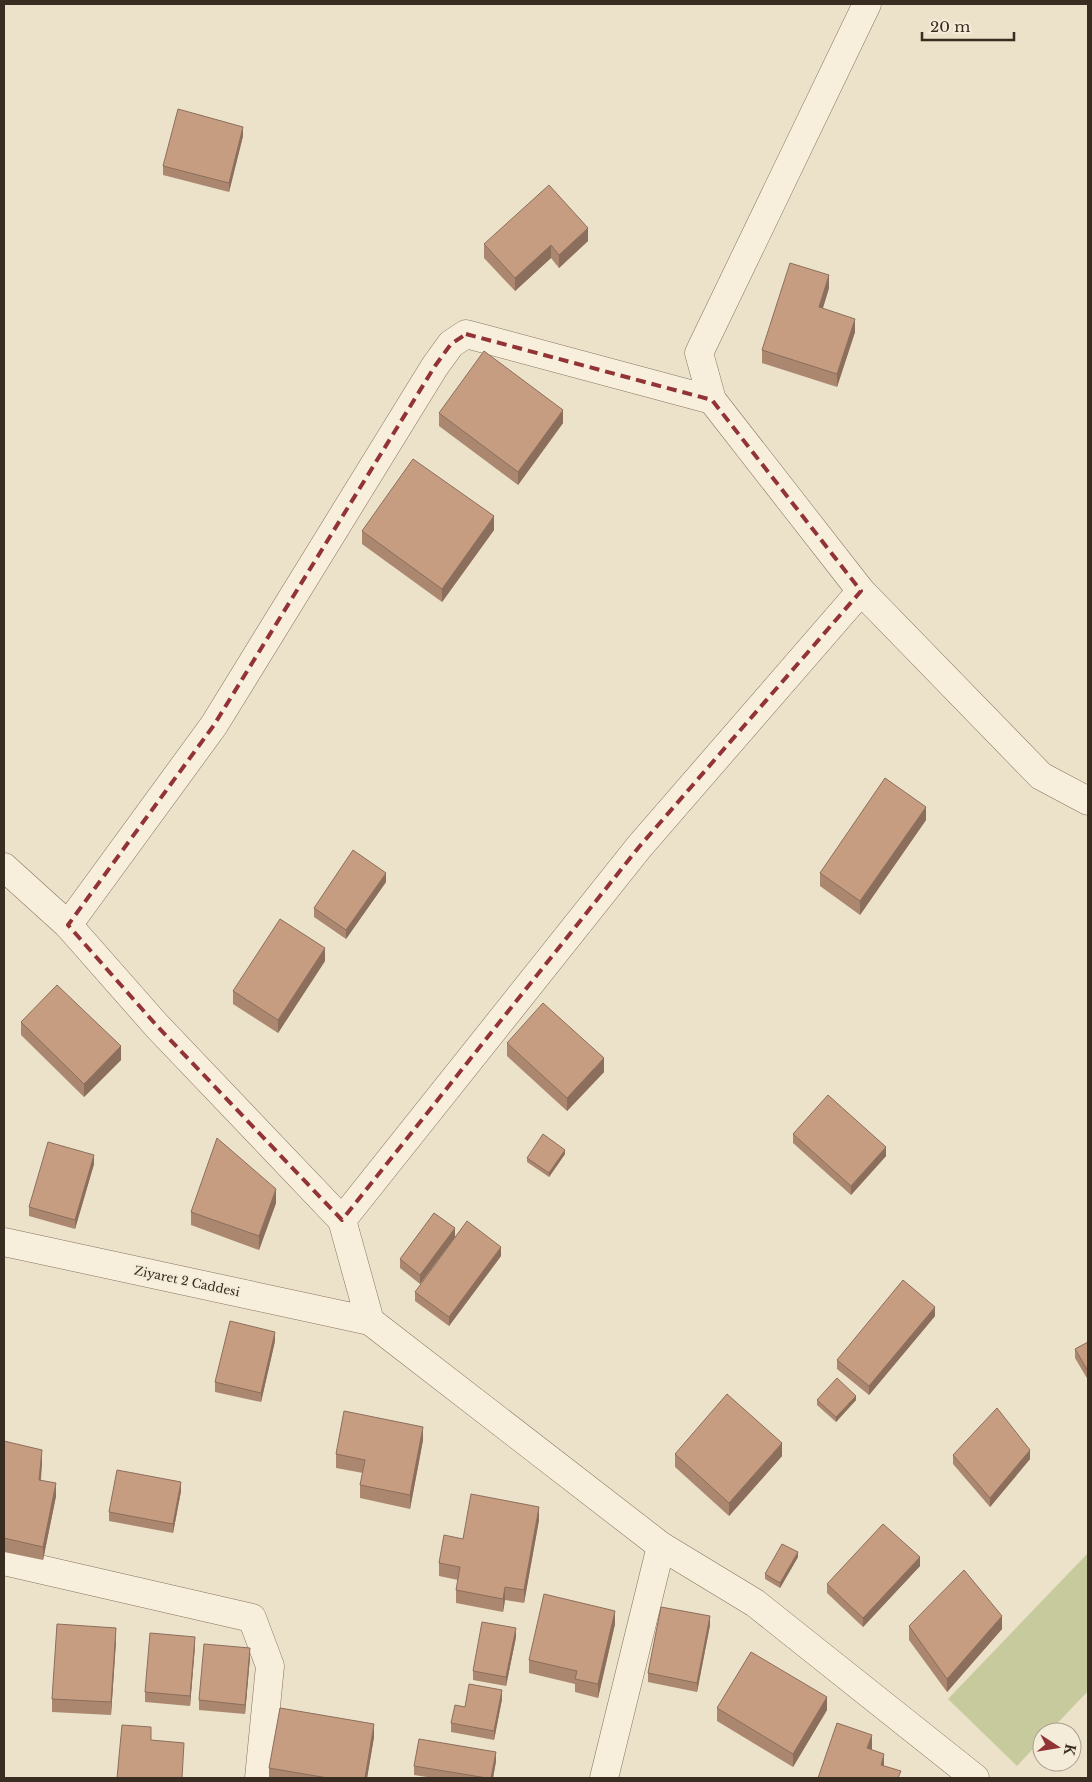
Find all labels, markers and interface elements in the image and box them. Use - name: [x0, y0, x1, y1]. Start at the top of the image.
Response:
- scale bar: [922, 10, 1014, 42]
- text: 20 m: [930, 17, 970, 36]
- street label: Ziyaret 2 Caddesi: [133, 1262, 241, 1300]
- north arrow: [1032, 1722, 1082, 1772]
- text: K: [1060, 1742, 1080, 1758]

